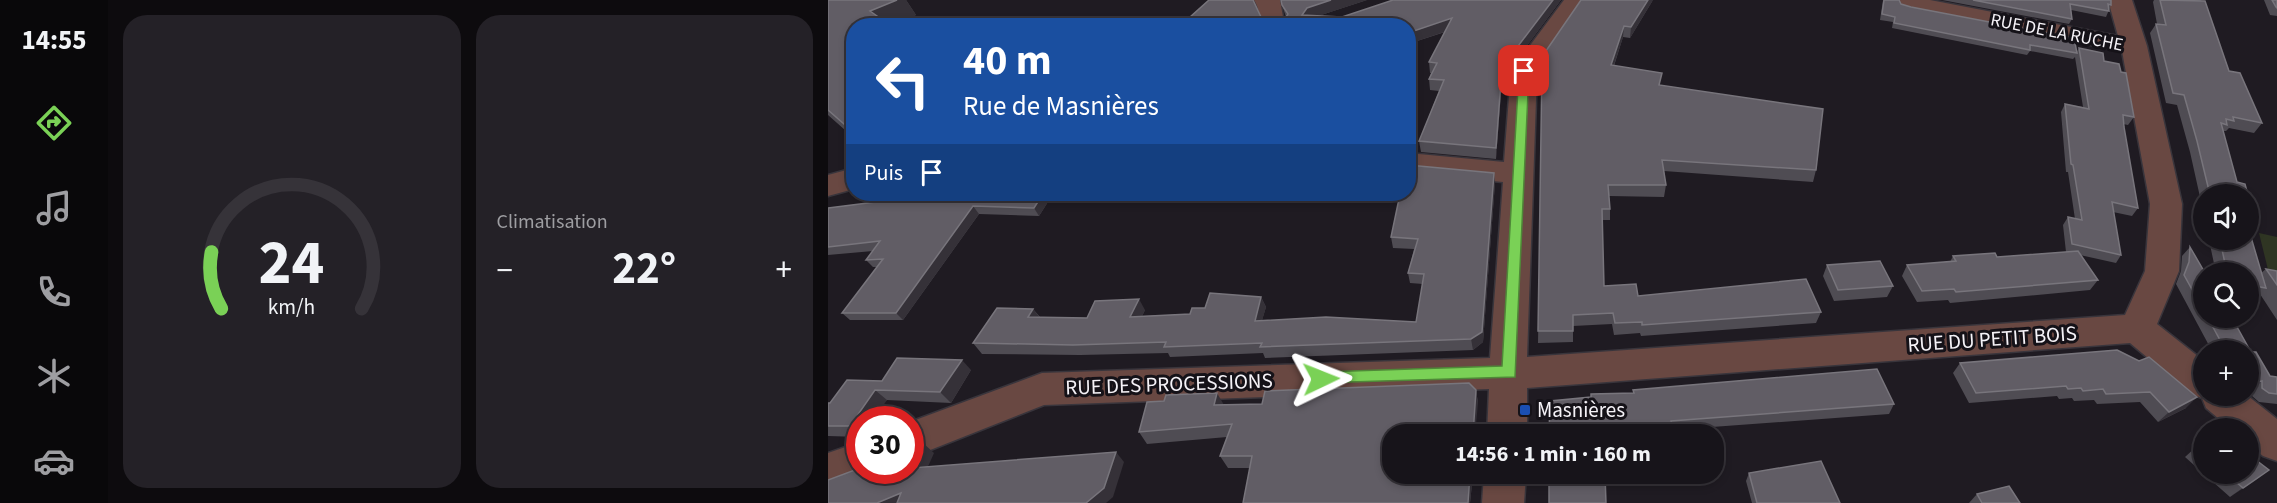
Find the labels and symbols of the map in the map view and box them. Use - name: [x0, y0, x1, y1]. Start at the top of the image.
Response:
- street label: RUE DE LA RUCHE: [1988, 7, 2125, 58]
- pin: [1498, 45, 1549, 96]
- street label: RUE DU PETIT BOIS: [1906, 318, 2078, 360]
- position arrow: [1289, 347, 1353, 411]
- street label: RUE DES PROCESSIONS: [1065, 365, 1273, 403]
- place label: Masnières: [1537, 395, 1625, 425]
- marker: Masnières: [1518, 403, 1532, 417]
- speed limit sign: 30: [846, 406, 924, 484]

